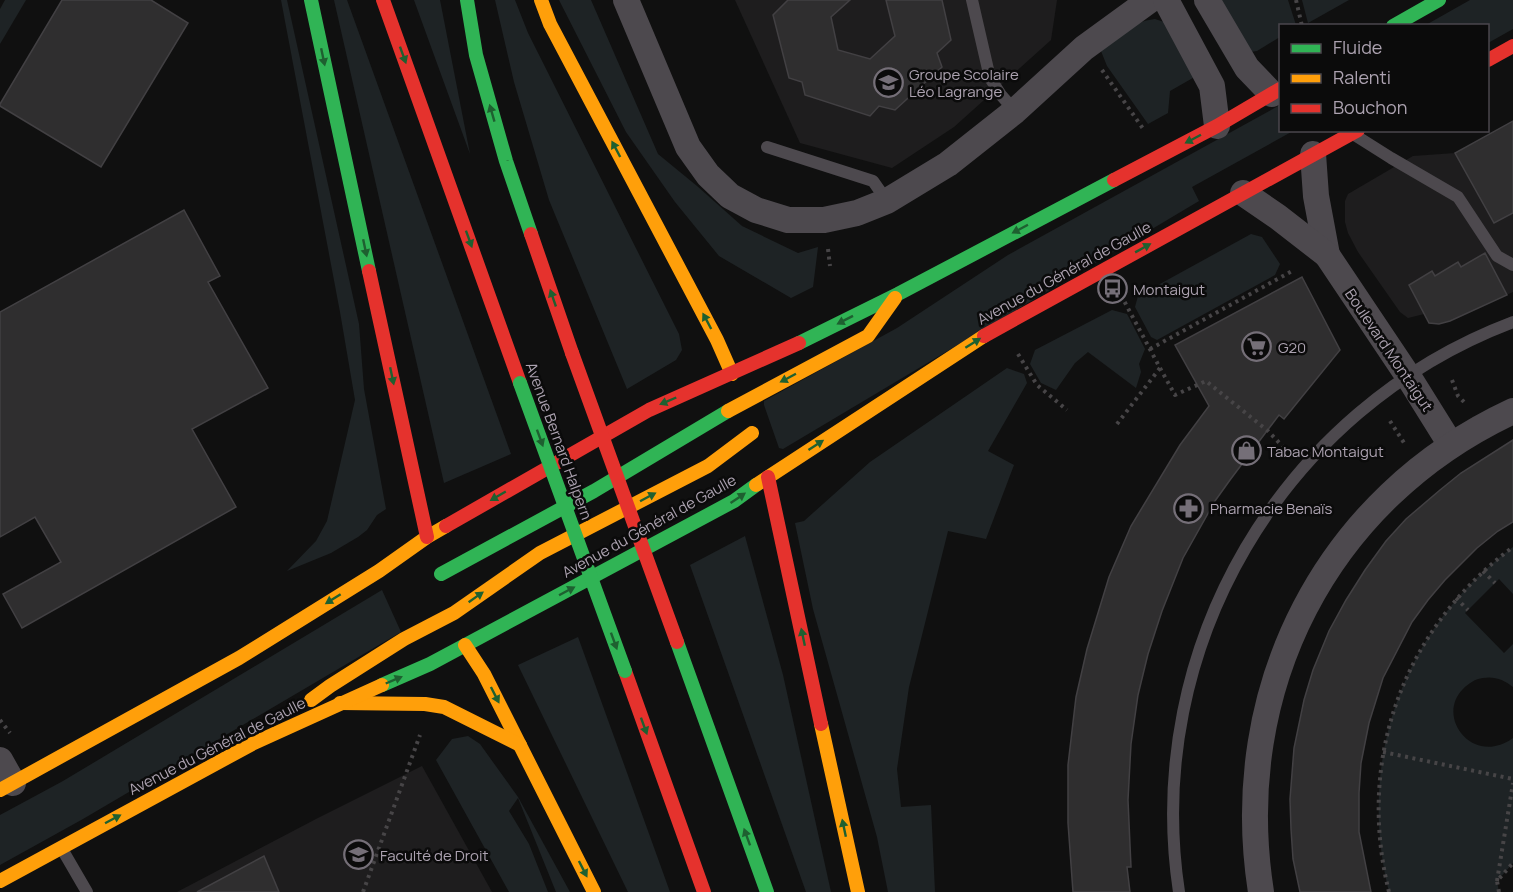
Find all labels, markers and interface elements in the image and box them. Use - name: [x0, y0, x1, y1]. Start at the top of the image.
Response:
- legend: [1279, 24, 1489, 132]
- text: Fluide: [1333, 35, 1382, 59]
- one-way arrow: [399, 46, 409, 64]
- one-way arrow: [319, 48, 329, 66]
- place label: Groupe Scolaire Léo Lagrange: [909, 64, 1019, 102]
- text: Ralenti: [1333, 65, 1391, 89]
- school or university icon: Groupe Scolaire Léo Lagrange: [872, 67, 904, 99]
- text: Bouchon: [1333, 95, 1407, 119]
- one-way arrow: [487, 103, 497, 122]
- one-way arrow: [1184, 133, 1202, 143]
- one-way arrow: [611, 140, 621, 157]
- street label: Avenue du Général de Gaulle: [973, 216, 1155, 330]
- one-way arrow: [1012, 224, 1029, 234]
- one-way arrow: [464, 230, 474, 248]
- one-way arrow: [360, 239, 370, 257]
- one-way arrow: [1135, 243, 1152, 253]
- bus stop icon: Montaigut: [1096, 273, 1128, 305]
- place label: Montaigut: [1133, 279, 1205, 300]
- street label: Boulevard Montaigut: [1340, 285, 1438, 415]
- one-way arrow: [547, 289, 557, 307]
- one-way arrow: [702, 313, 712, 330]
- one-way arrow: [837, 315, 854, 325]
- supermarket icon: G20: [1241, 331, 1273, 363]
- place label: G20: [1278, 337, 1306, 358]
- one-way arrow: [965, 338, 981, 349]
- street label: Avenue Bernard Halpern: [521, 359, 597, 523]
- one-way arrow: [388, 367, 397, 386]
- one-way arrow: [779, 373, 797, 383]
- one-way arrow: [660, 397, 677, 406]
- one-way arrow: [536, 429, 546, 447]
- shop icon: Tabac Montaigut: [1230, 435, 1262, 467]
- one-way arrow: [808, 439, 824, 451]
- place label: Tabac Montaigut: [1267, 441, 1384, 462]
- street label: Avenue du Général de Gaulle: [558, 469, 740, 583]
- one-way arrow: [489, 491, 506, 501]
- one-way arrow: [640, 492, 657, 502]
- one-way arrow: [730, 492, 746, 504]
- pharmacy icon: Pharmacie Benaïs: [1173, 492, 1205, 524]
- place label: Pharmacie Benaïs: [1210, 498, 1333, 519]
- one-way arrow: [559, 586, 576, 596]
- one-way arrow: [468, 591, 484, 603]
- one-way arrow: [325, 594, 341, 605]
- one-way arrow: [797, 628, 807, 647]
- one-way arrow: [609, 632, 619, 650]
- one-way arrow: [385, 675, 403, 685]
- one-way arrow: [490, 687, 500, 704]
- street label: Avenue du Général de Gaulle: [125, 692, 309, 800]
- one-way arrow: [640, 718, 650, 736]
- one-way arrow: [105, 814, 122, 824]
- one-way arrow: [838, 819, 848, 837]
- one-way arrow: [742, 828, 751, 846]
- school or university icon: Faculté de Droit: [343, 839, 375, 871]
- place label: Faculté de Droit: [380, 845, 488, 866]
- one-way arrow: [578, 861, 587, 878]

